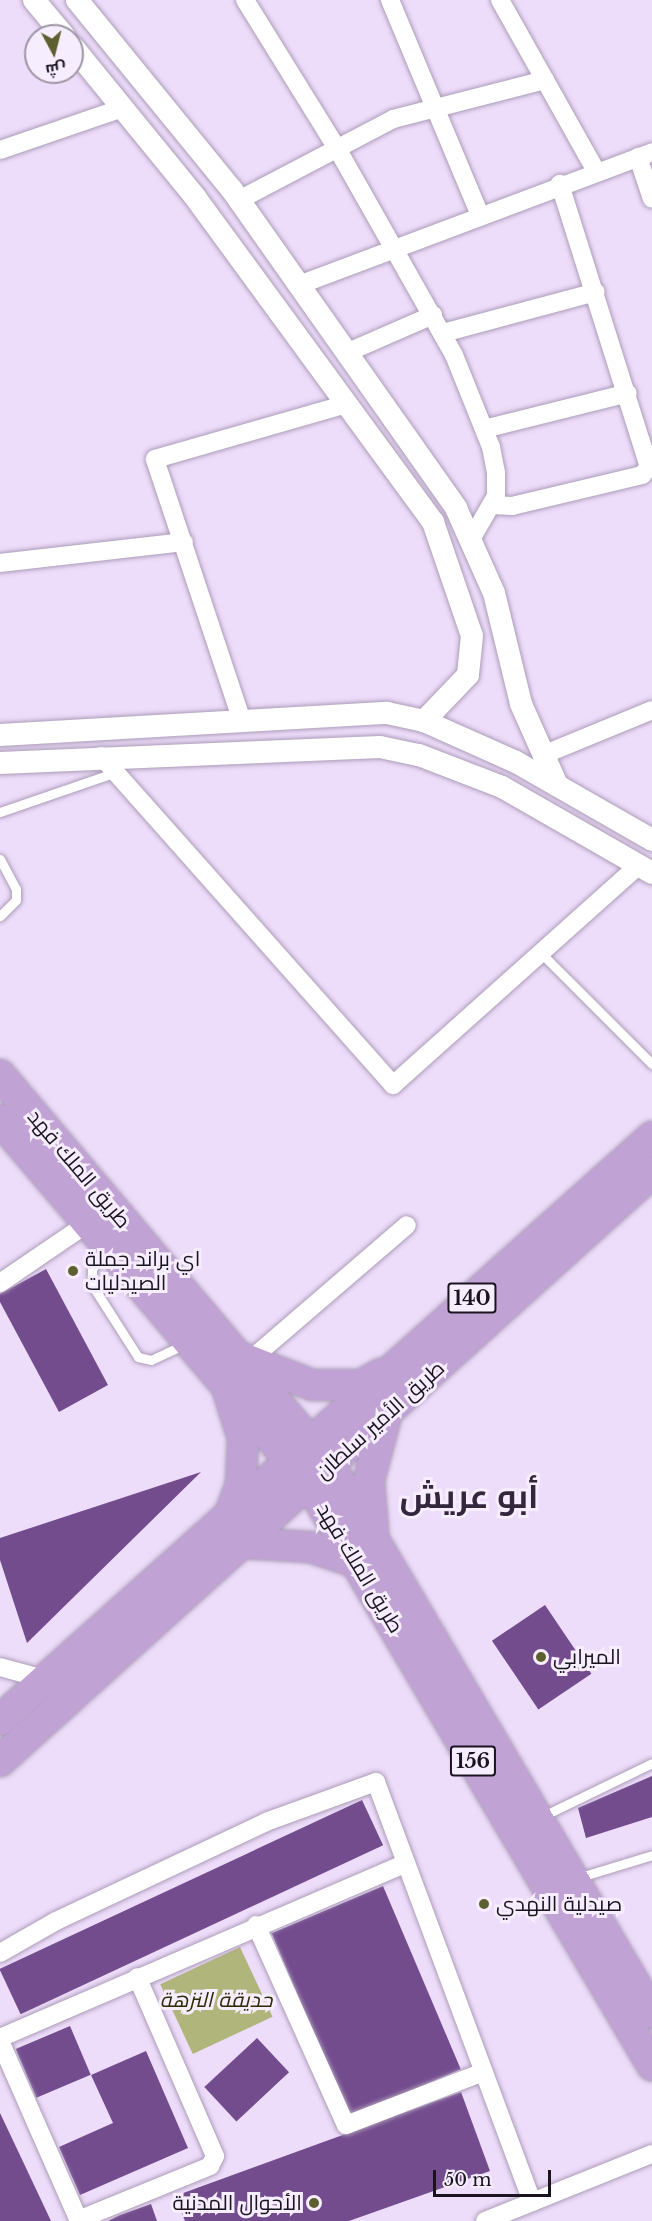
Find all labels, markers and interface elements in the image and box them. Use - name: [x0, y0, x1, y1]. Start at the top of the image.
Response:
- north arrow: [24, 24, 84, 84]
- text: ش: [45, 59, 67, 81]
- street label: طريق الملك فهد: [22, 1105, 136, 1233]
- place label: اي براند جملة الصيدليات: [85, 1246, 200, 1296]
- marker: اي براند جملة الصيدليات: [66, 1264, 80, 1278]
- road number: 140: [446, 1281, 498, 1315]
- street label: طريق الأمير سلطان: [310, 1355, 450, 1485]
- district label: أبو عريش: [400, 1477, 538, 1517]
- street label: طريق الملك فهد: [311, 1498, 409, 1638]
- place label: الميرابي: [553, 1644, 621, 1670]
- marker: الميرابي: [534, 1650, 548, 1664]
- road number: 156: [449, 1744, 497, 1778]
- place label: صيدلية النهدي: [496, 1891, 622, 1917]
- marker: صيدلية النهدي: [477, 1897, 491, 1911]
- park label: حديقة النزهة: [160, 1987, 272, 2013]
- scale bar: [436, 2158, 554, 2196]
- text: 50 m: [444, 2169, 492, 2191]
- place label: الأحوال المدنية: [173, 2190, 302, 2216]
- marker: الأحوال المدنية: [307, 2196, 321, 2210]

